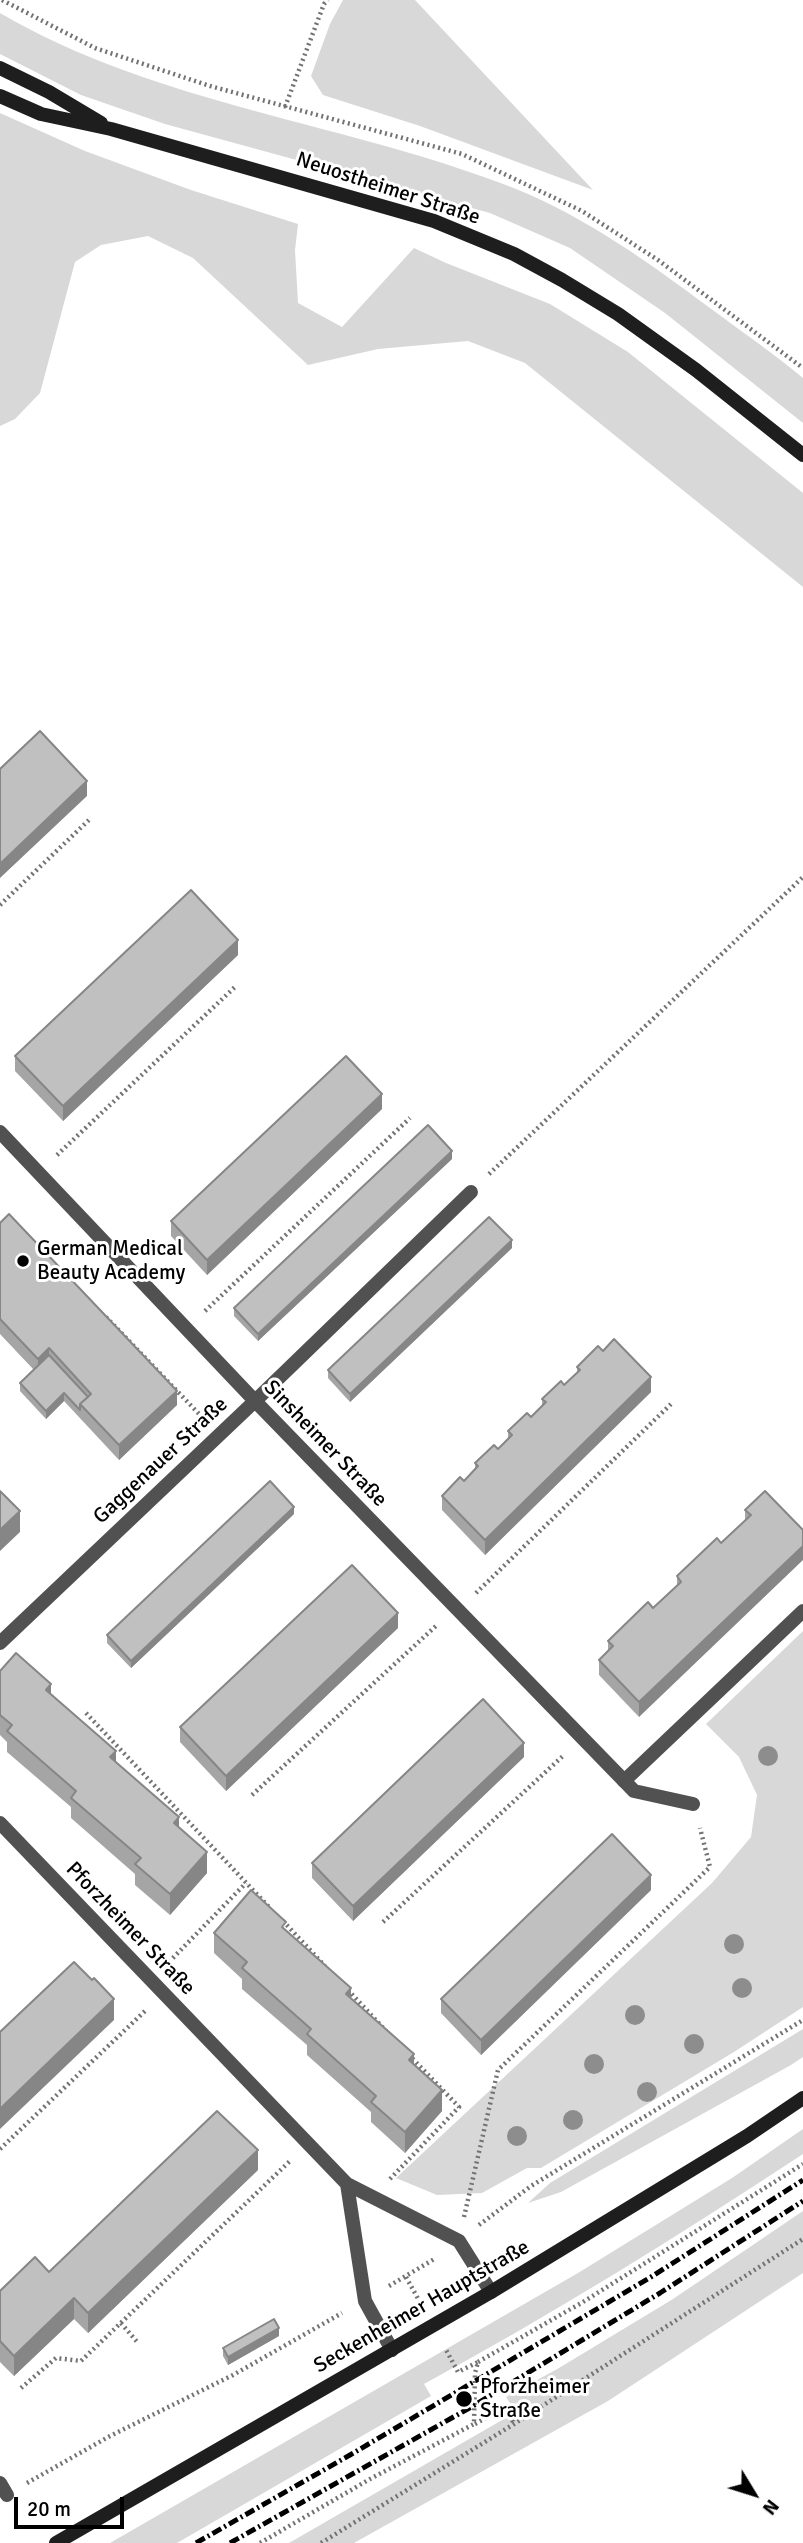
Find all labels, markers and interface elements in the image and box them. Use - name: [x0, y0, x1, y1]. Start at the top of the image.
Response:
- street label: Neuostheimer Straße: [293, 147, 483, 231]
- place label: German Medical Beauty Academy: [37, 1236, 185, 1286]
- marker: German Medical Beauty Academy: [15, 1253, 31, 1269]
- street label: Sinsheimer Straße: [258, 1375, 392, 1513]
- street label: Gaggenauer Straße: [89, 1392, 233, 1530]
- street label: Pforzheimer Straße: [60, 1857, 200, 2001]
- street label: Seckenheimer Hauptstraße: [310, 2235, 534, 2379]
- place label: Pforzheimer Straße: [480, 2374, 590, 2424]
- marker: Pforzheimer Straße: [454, 2389, 474, 2409]
- north arrow: [719, 2459, 789, 2529]
- scale bar: [18, 2484, 128, 2528]
- text: N: [757, 2494, 784, 2520]
- text: 20 m: [27, 2496, 71, 2522]

